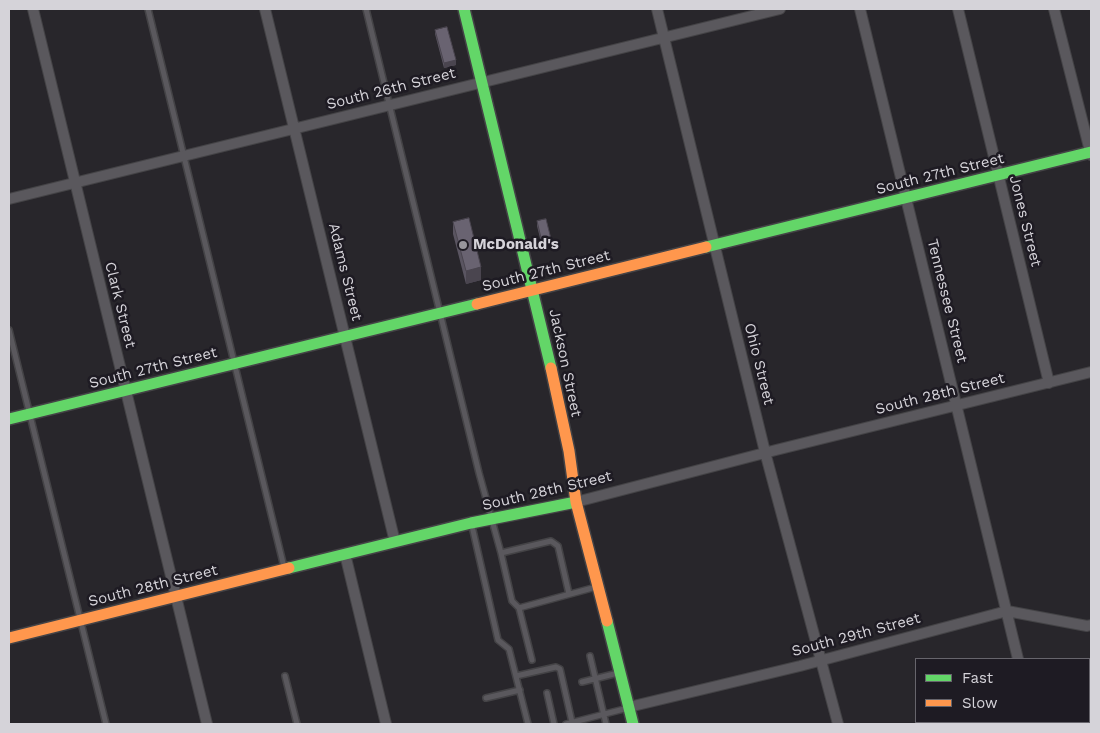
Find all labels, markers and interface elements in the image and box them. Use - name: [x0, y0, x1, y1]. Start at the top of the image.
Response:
- street label: South 26th Street: [325, 64, 457, 114]
- street label: South 27th Street: [874, 149, 1006, 199]
- street label: Jones Street: [1005, 173, 1045, 269]
- street label: Adams Street: [324, 221, 366, 323]
- place label: McDonald's: [473, 236, 559, 254]
- street label: Tennessee Street: [923, 237, 971, 365]
- marker: McDonald's: [457, 239, 469, 251]
- street label: South 27th Street: [480, 246, 612, 296]
- street label: Clark Street: [101, 260, 139, 350]
- street label: Jackson Street: [545, 307, 585, 419]
- street label: Ohio Street: [740, 321, 778, 407]
- street label: South 27th Street: [87, 343, 219, 393]
- street label: South 28th Street: [874, 369, 1006, 419]
- street label: South 28th Street: [480, 467, 614, 515]
- street label: South 28th Street: [87, 561, 219, 611]
- street label: South 29th Street: [790, 609, 922, 661]
- legend: [915, 658, 1090, 723]
- text: Fast: [962, 669, 993, 687]
- text: Slow: [962, 694, 998, 712]

